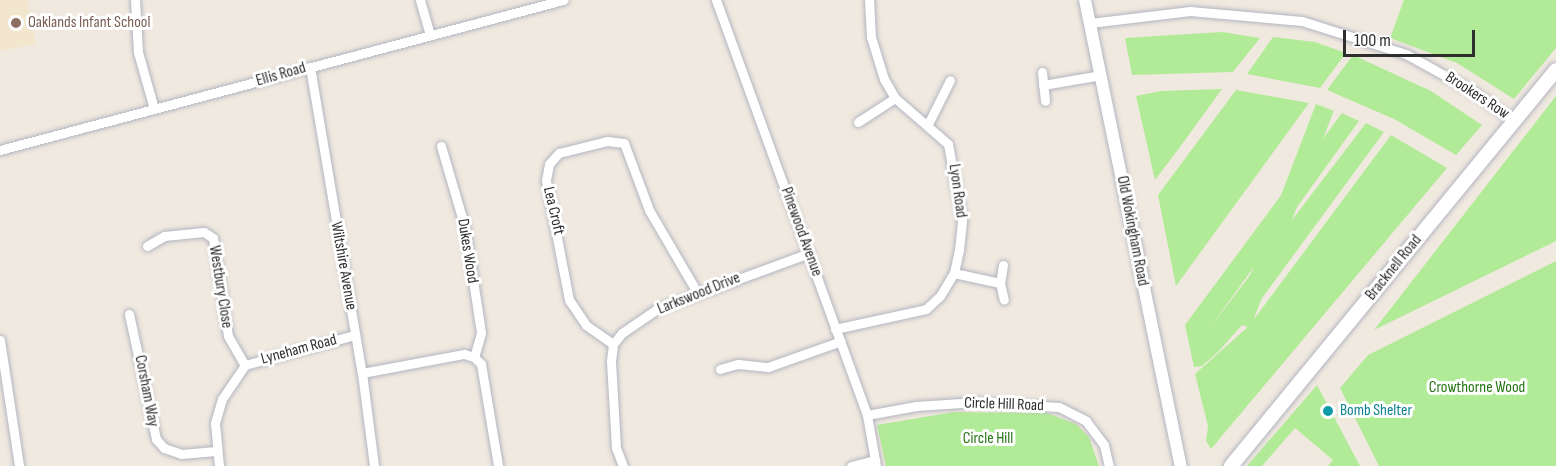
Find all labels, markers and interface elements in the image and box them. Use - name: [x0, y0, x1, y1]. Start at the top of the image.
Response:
- place label: Oaklands Infant School: [28, 13, 150, 33]
- marker: Oaklands Infant School: [9, 16, 23, 30]
- scale bar: [1346, 18, 1478, 56]
- text: 100 m: [1354, 30, 1391, 51]
- street label: Ellis Road: [254, 59, 308, 91]
- street label: Brookers Row: [1441, 68, 1513, 124]
- street label: Lyon Road: [944, 163, 970, 219]
- street label: Old Wokingham Road: [1112, 174, 1152, 288]
- street label: Lea Croft: [538, 185, 568, 237]
- street label: Pinewood Avenue: [776, 185, 826, 279]
- street label: Dukes Wood: [452, 217, 482, 285]
- street label: Wiltshire Avenue: [326, 220, 360, 312]
- street label: Bracknell Road: [1362, 231, 1426, 305]
- street label: Westbury Close: [204, 244, 236, 330]
- street label: Larkswood Drive: [655, 269, 743, 319]
- street label: Lyneham Road: [259, 331, 339, 369]
- street label: Corsham Way: [130, 354, 162, 428]
- park label: Crowthorne Wood: [1429, 378, 1525, 398]
- street label: Circle Hill Road: [964, 394, 1044, 416]
- place label: Bomb Shelter: [1340, 401, 1412, 421]
- marker: Bomb Shelter: [1321, 404, 1335, 418]
- park label: Circle Hill: [963, 429, 1013, 449]

